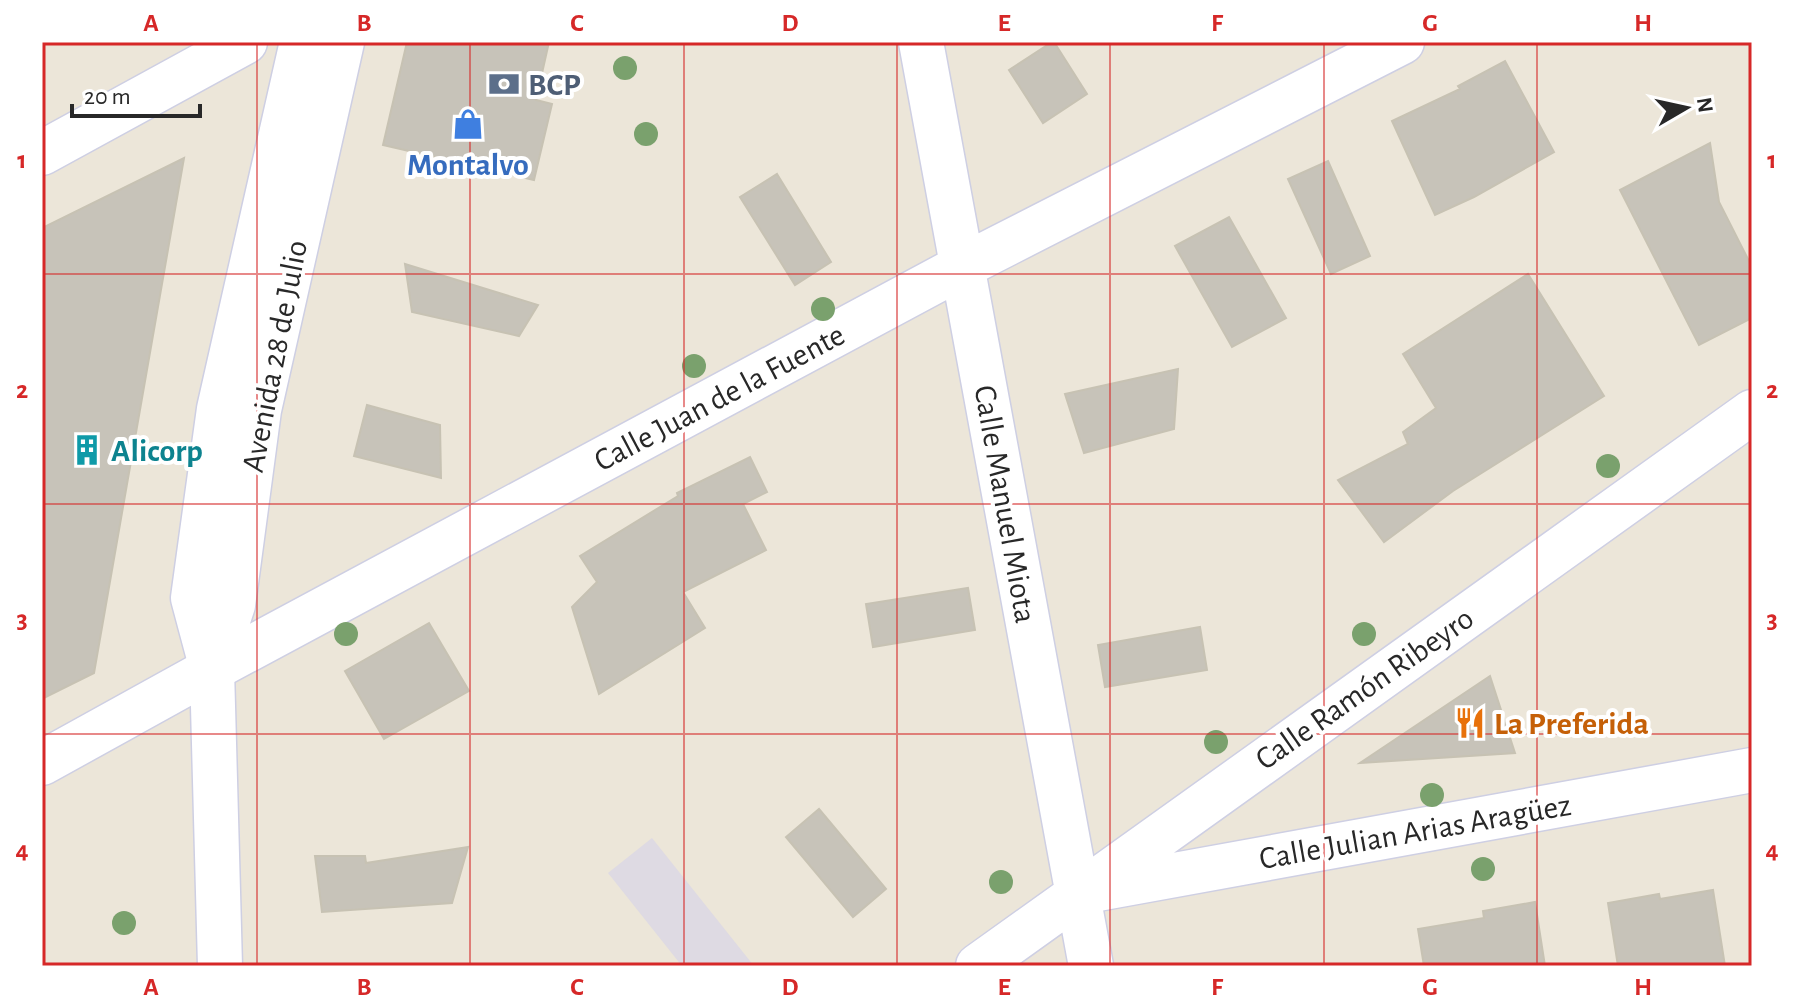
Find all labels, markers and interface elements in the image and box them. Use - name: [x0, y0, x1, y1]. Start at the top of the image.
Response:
- text: A: [143, 10, 159, 36]
- text: B: [356, 10, 372, 36]
- text: C: [570, 10, 584, 36]
- text: D: [781, 10, 799, 36]
- text: E: [997, 10, 1011, 36]
- text: F: [1211, 10, 1224, 36]
- text: G: [1422, 10, 1438, 36]
- text: H: [1634, 10, 1652, 36]
- bank icon: BCP: [487, 67, 521, 101]
- scale bar: [72, 68, 200, 118]
- north arrow: [1646, 68, 1726, 148]
- place label: BCP: [528, 69, 581, 101]
- text: 20 m: [84, 85, 131, 109]
- text: N: [1693, 96, 1717, 114]
- shop icon: Montalvo: [451, 107, 485, 141]
- text: 1: [17, 147, 27, 173]
- text: 1: [1767, 147, 1777, 173]
- place label: Montalvo: [407, 149, 529, 181]
- street label: Avenida 28 de Julio: [237, 238, 313, 475]
- street label: Calle Juan de la Fuente: [589, 318, 850, 477]
- text: 2: [16, 377, 28, 403]
- text: 2: [1766, 377, 1778, 403]
- street label: Calle Manuel Miota: [968, 383, 1042, 626]
- building icon: Alicorp: [70, 433, 104, 467]
- place label: Alicorp: [111, 435, 203, 467]
- street label: Calle Ramón Ribeyro: [1250, 602, 1479, 776]
- text: 3: [16, 607, 28, 633]
- text: 3: [1766, 607, 1778, 633]
- restaurant icon: La Preferida: [1453, 706, 1487, 740]
- place label: La Preferida: [1494, 708, 1649, 740]
- street label: Calle Julian Arias Aragüez: [1257, 789, 1574, 875]
- text: 4: [15, 837, 29, 863]
- text: 4: [1765, 837, 1779, 863]
- text: A: [143, 974, 159, 1000]
- text: B: [356, 974, 372, 1000]
- text: C: [570, 974, 584, 1000]
- text: D: [781, 974, 799, 1000]
- text: E: [997, 974, 1011, 1000]
- text: F: [1211, 974, 1224, 1000]
- text: G: [1422, 974, 1438, 1000]
- text: H: [1634, 974, 1652, 1000]

